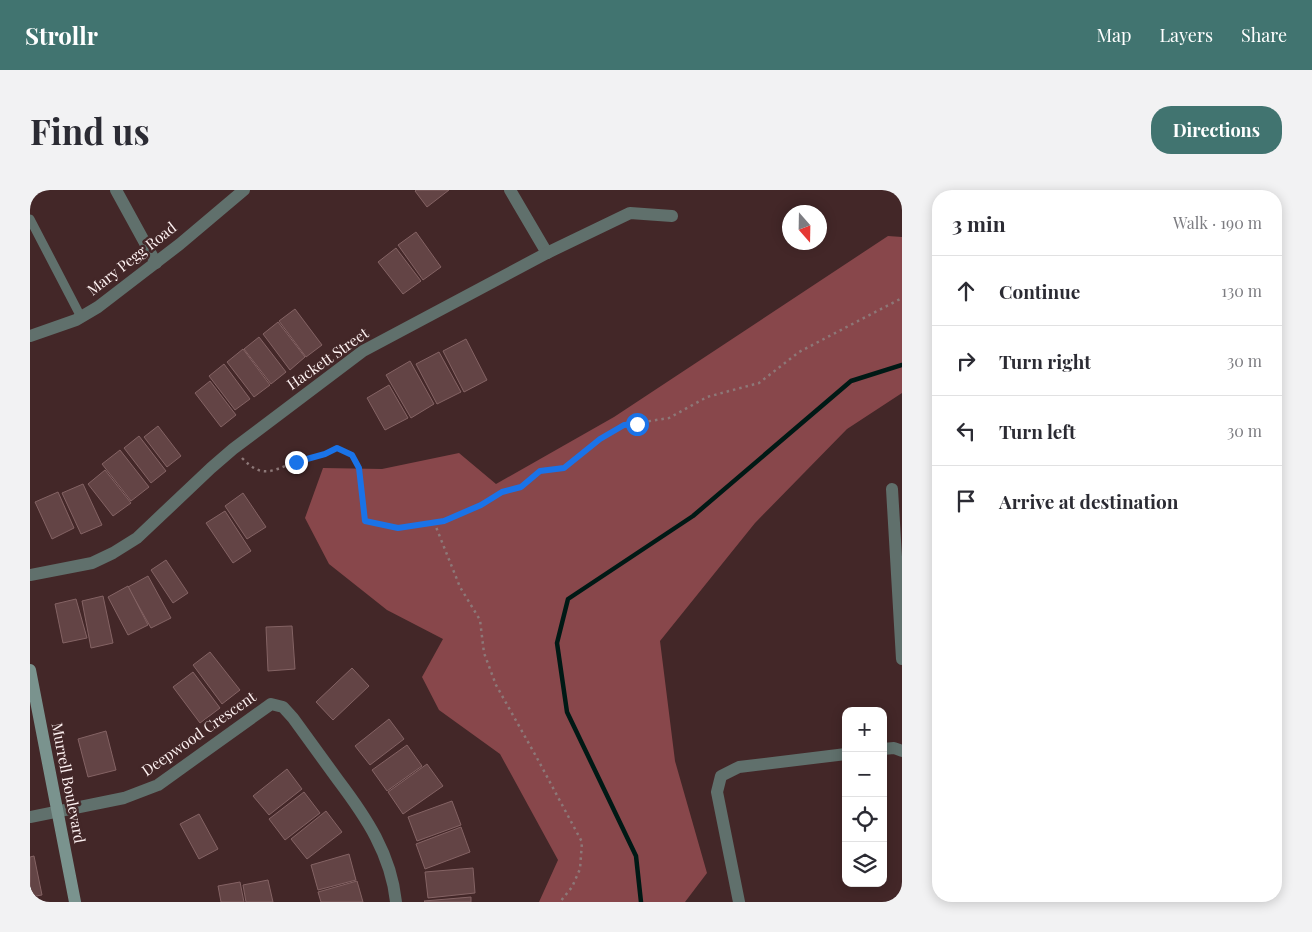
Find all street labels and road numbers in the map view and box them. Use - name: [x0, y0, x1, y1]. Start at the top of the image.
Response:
- street label: Mary Pegg Road: [83, 217, 180, 299]
- street label: Hackett Street: [283, 322, 373, 394]
- street label: Deepwood Crescent: [137, 686, 260, 780]
- street label: Murrell Boulevard: [47, 721, 91, 845]

